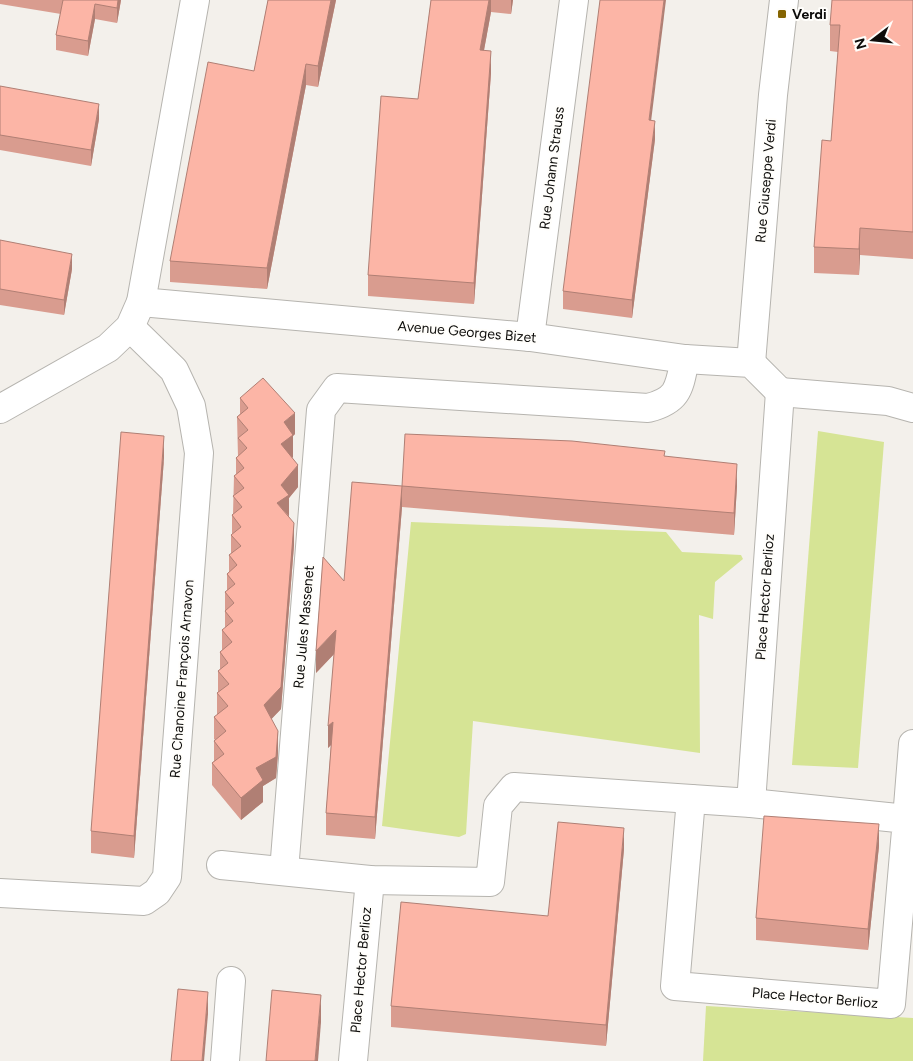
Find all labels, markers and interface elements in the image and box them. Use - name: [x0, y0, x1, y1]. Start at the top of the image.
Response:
- place label: Verdi: [792, 6, 827, 23]
- marker: Verdi: [776, 8, 788, 20]
- north arrow: [848, 15, 898, 65]
- text: N: [851, 36, 871, 51]
- street label: Rue Johann Strauss: [536, 106, 568, 230]
- street label: Rue Giuseppe Verdi: [752, 118, 780, 244]
- street label: Avenue Georges Bizet: [397, 317, 537, 347]
- street label: Place Hector Berlioz: [752, 533, 778, 661]
- street label: Rue Jules Massenet: [290, 565, 318, 689]
- street label: Rue Chanoine François Arnavon: [167, 579, 197, 779]
- street label: Place Hector Berlioz: [347, 906, 375, 1034]
- street label: Place Hector Berlioz: [751, 984, 879, 1012]

